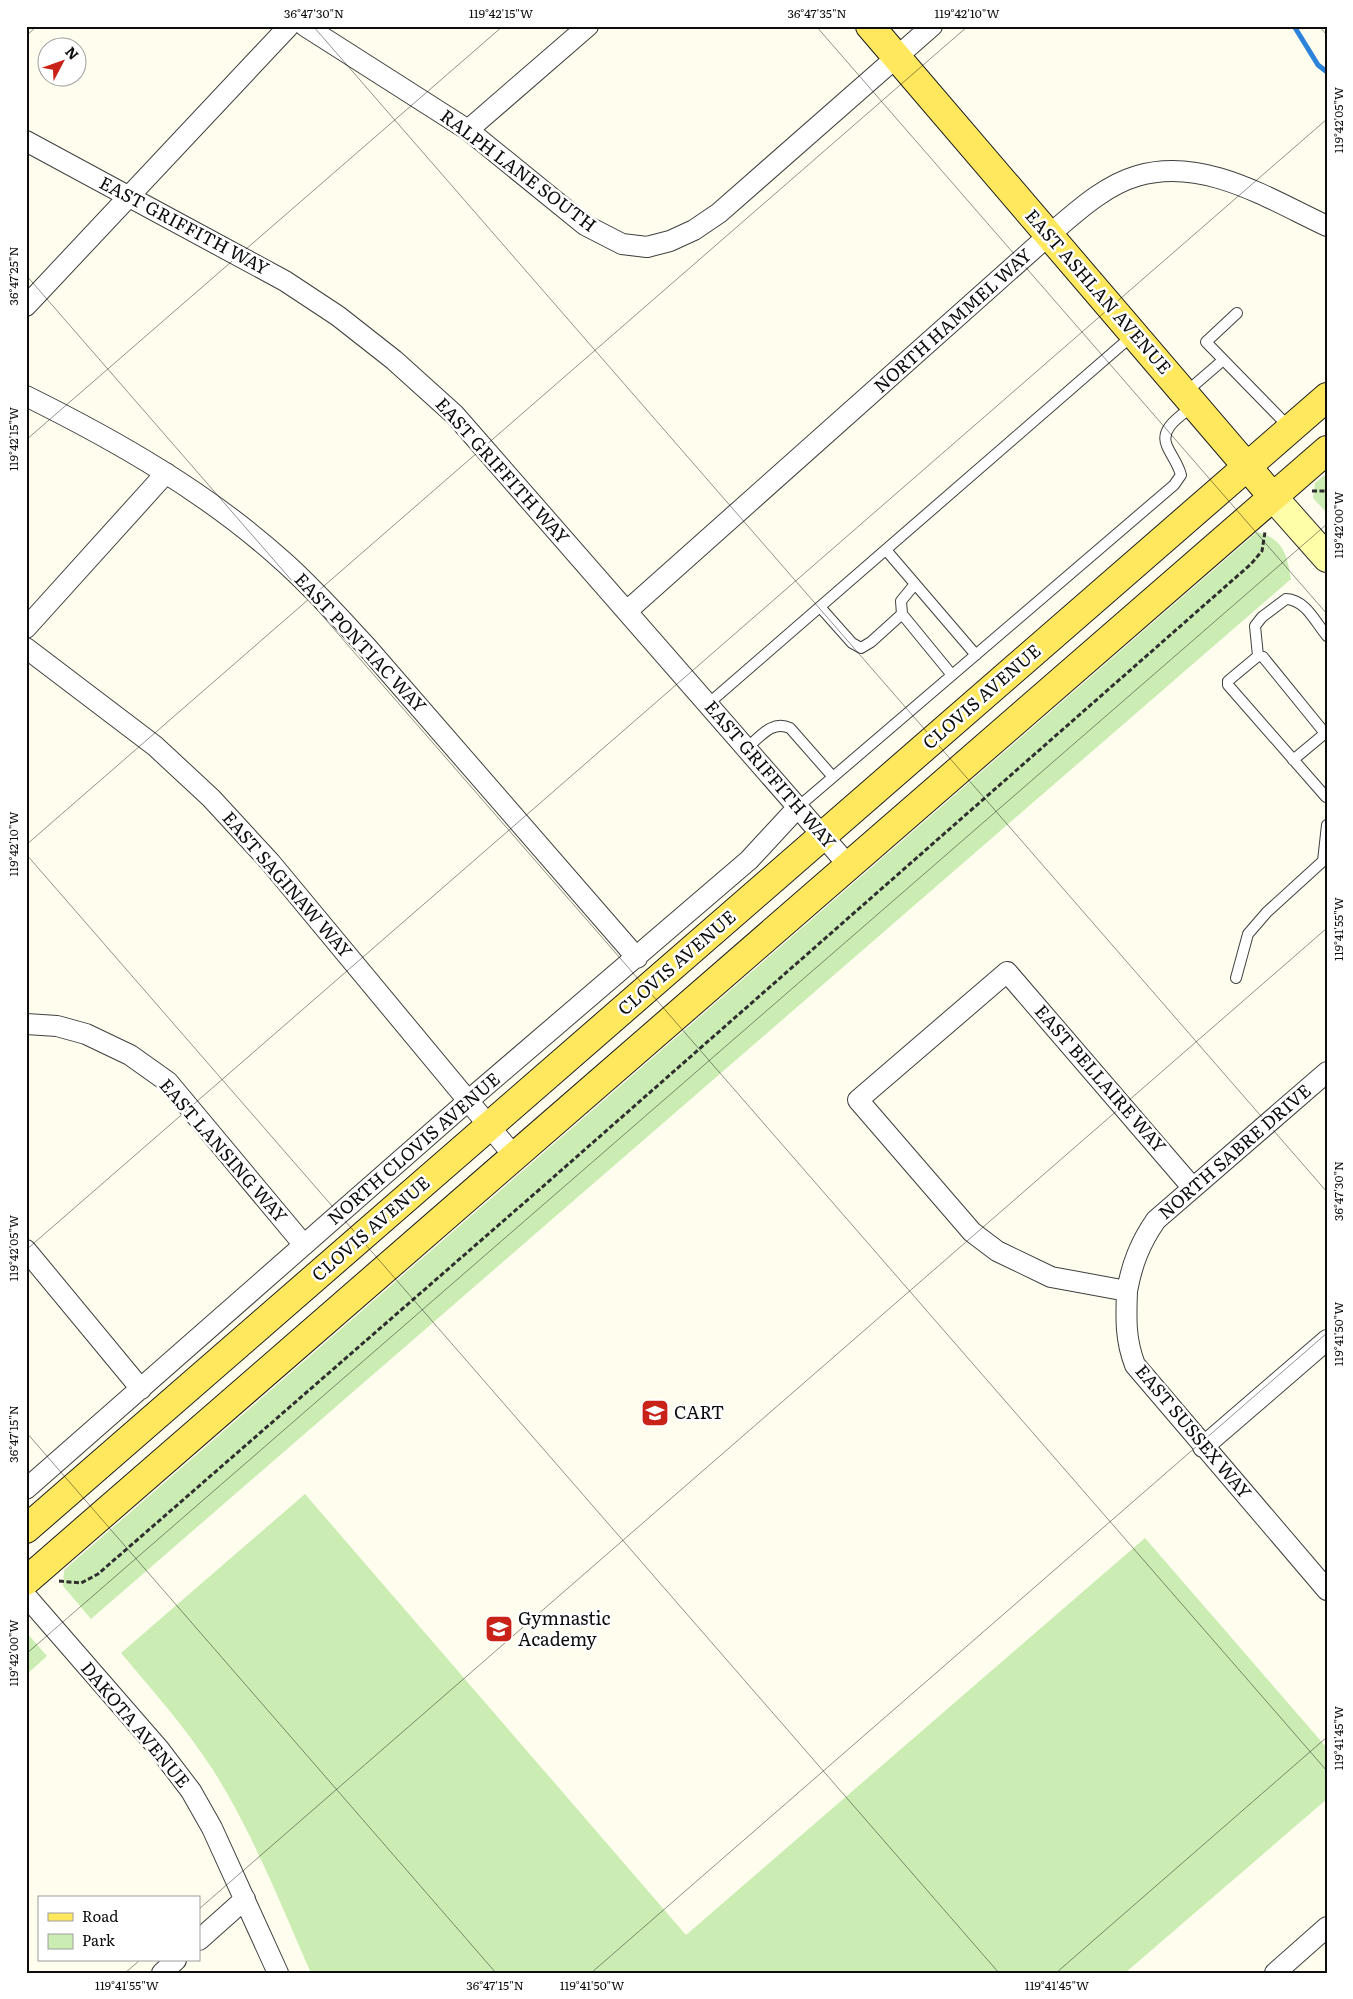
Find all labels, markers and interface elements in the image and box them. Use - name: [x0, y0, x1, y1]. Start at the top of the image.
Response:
- text: 36°47'30"N: [284, 4, 344, 22]
- text: 119°42'15"W: [469, 4, 533, 22]
- text: 36°47'35"N: [787, 4, 847, 22]
- text: 119°42'10"W: [934, 4, 1000, 22]
- north arrow: [38, 38, 88, 88]
- text: N: [61, 42, 84, 64]
- text: 119°42'05"W: [1329, 87, 1347, 153]
- street label: RALPH LANE SOUTH: [435, 102, 603, 238]
- street label: EAST GRIFFITH WAY: [95, 168, 275, 281]
- street label: EAST ASHLAN AVENUE: [1020, 202, 1179, 380]
- street label: NORTH HAMMEL WAY: [867, 241, 1037, 398]
- text: 36°47'25"N: [4, 247, 22, 305]
- street label: EAST GRIFFITH WAY: [430, 391, 577, 549]
- text: 119°42'15"W: [4, 407, 22, 471]
- text: 119°42'00"W: [1329, 491, 1347, 559]
- street label: EAST PONTIAC WAY: [289, 566, 433, 718]
- street label: CLOVIS AVENUE: [916, 637, 1046, 755]
- street label: EAST GRIFFITH WAY: [699, 694, 843, 854]
- street label: EAST SAGINAW WAY: [217, 805, 360, 964]
- text: 119°42'10"W: [4, 811, 22, 877]
- text: 119°41'55"W: [1329, 897, 1347, 961]
- street label: CLOVIS AVENUE: [611, 903, 741, 1021]
- street label: EAST BELLAIRE WAY: [1029, 998, 1173, 1158]
- street label: NORTH CLOVIS AVENUE: [323, 1068, 505, 1230]
- street label: EAST LANSING WAY: [154, 1072, 295, 1228]
- street label: NORTH SABRE DRIVE: [1152, 1077, 1316, 1225]
- text: 36°47'30"N: [1329, 1161, 1347, 1221]
- street label: CLOVIS AVENUE: [308, 1172, 434, 1286]
- text: 119°42'05"W: [4, 1215, 22, 1281]
- text: 119°41'50"W: [1329, 1302, 1347, 1366]
- street label: EAST SUSSEX WAY: [1130, 1358, 1259, 1504]
- school or university icon: CART: [640, 1398, 670, 1428]
- place label: CART: [674, 1398, 724, 1425]
- text: 36°47'15"N: [4, 1405, 22, 1463]
- place label: Gymnastic Academy: [518, 1604, 611, 1652]
- school or university icon: Gymnastic Academy: [484, 1614, 514, 1644]
- text: 119°42'00"W: [4, 1619, 22, 1687]
- street label: DAKOTA AVENUE: [75, 1655, 197, 1793]
- text: 119°41'45"W: [1329, 1706, 1347, 1770]
- legend: [38, 1896, 200, 1962]
- text: Road: [82, 1904, 118, 1927]
- text: Park: [82, 1928, 116, 1951]
- text: 119°41'55"W: [95, 1976, 159, 1994]
- text: 36°47'15"N: [466, 1976, 524, 1994]
- text: 119°41'50"W: [560, 1976, 624, 1994]
- text: 119°41'45"W: [1025, 1976, 1089, 1994]

